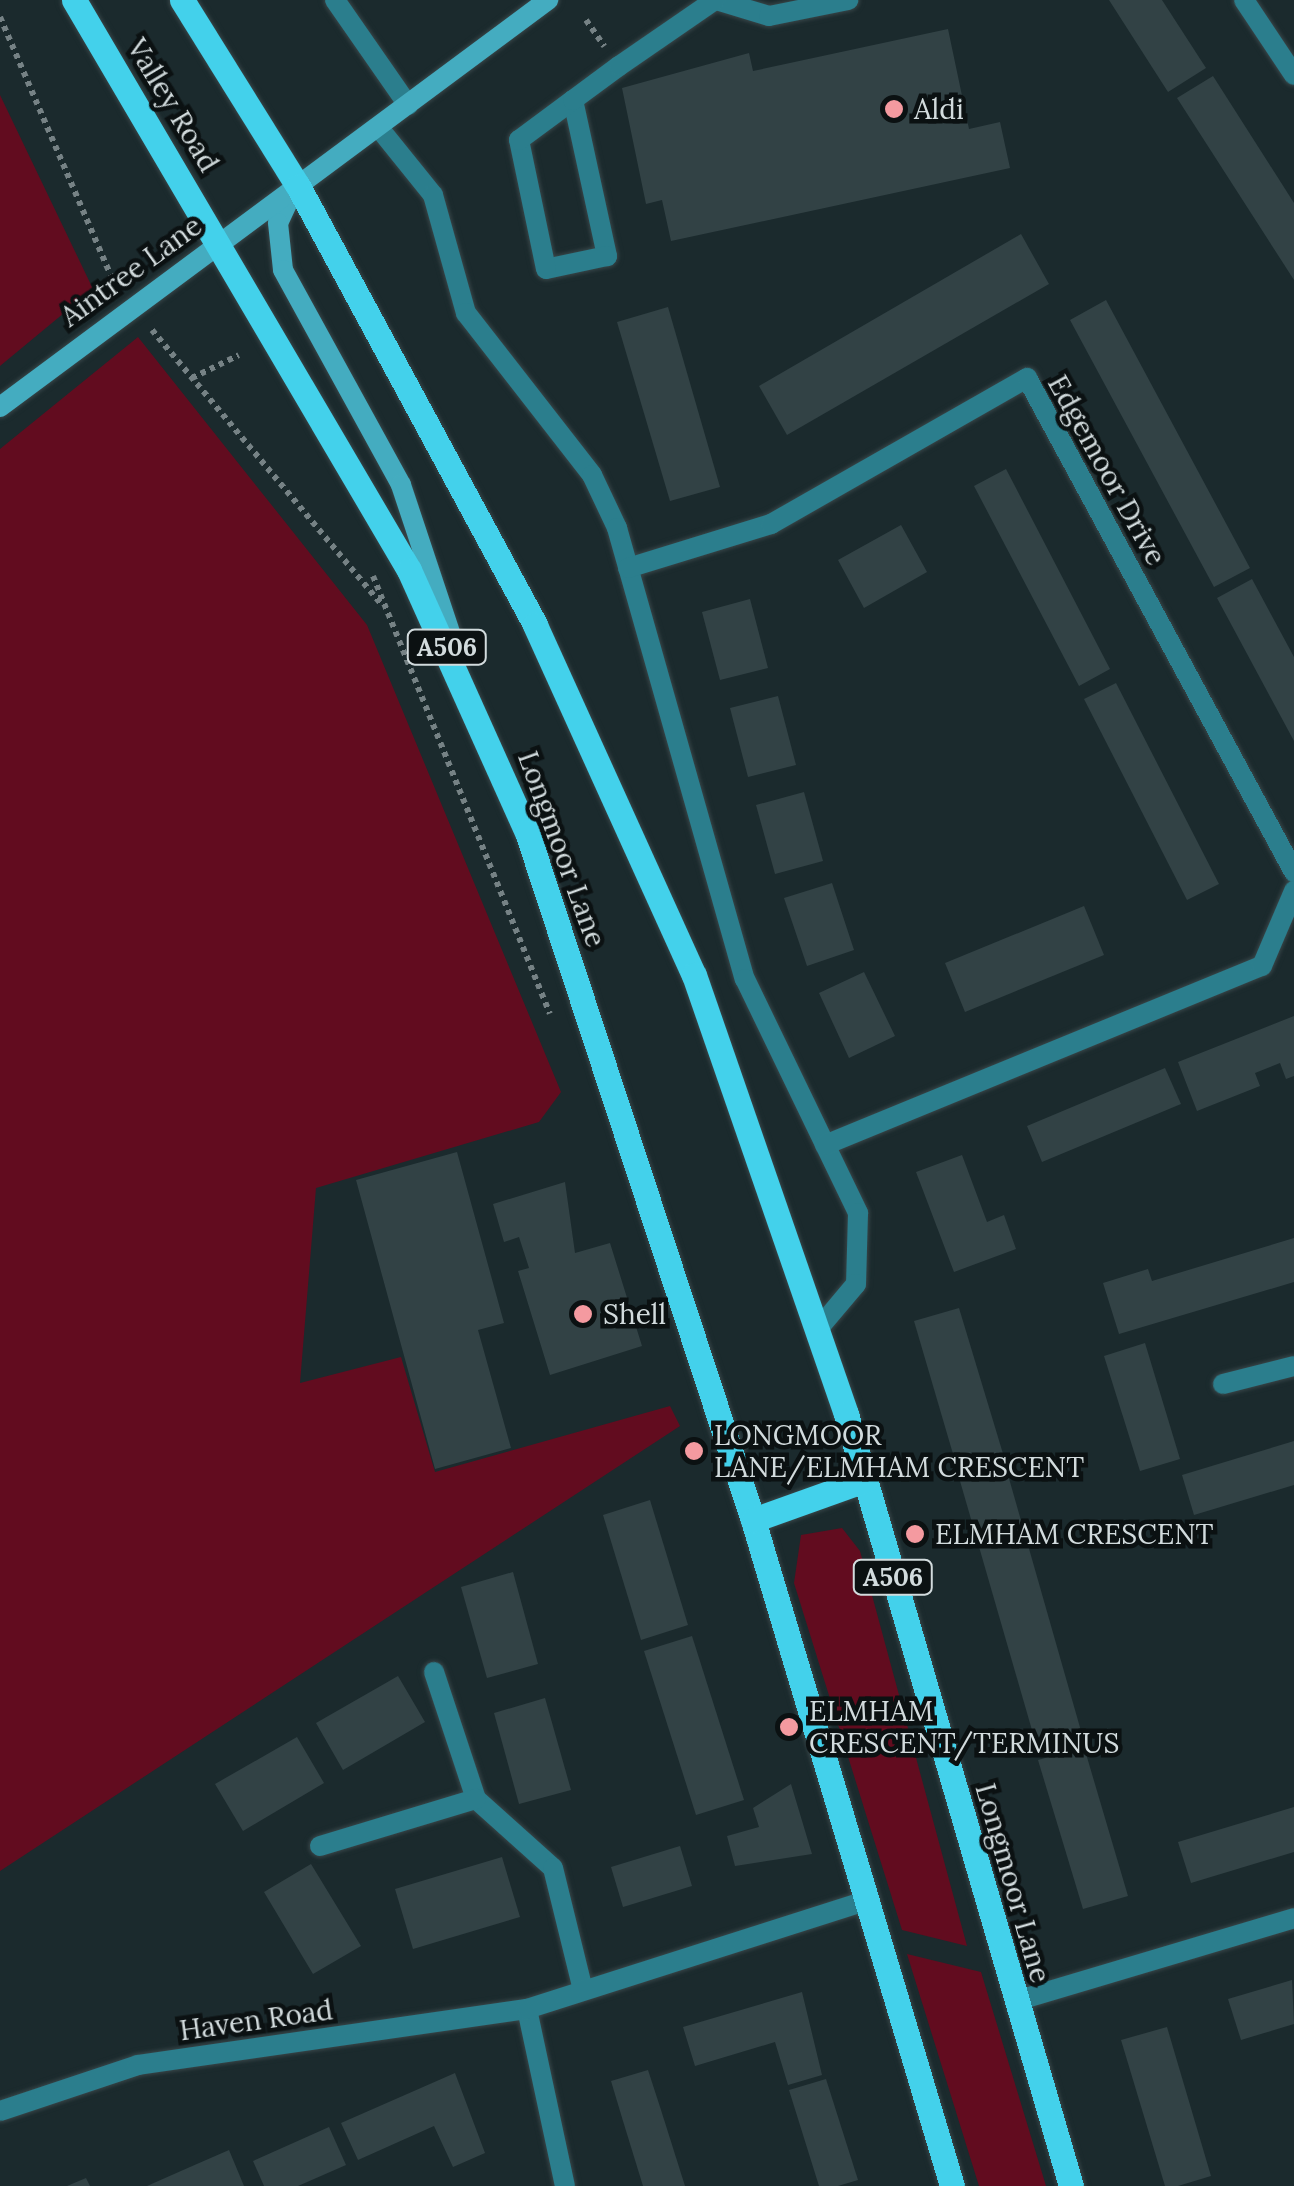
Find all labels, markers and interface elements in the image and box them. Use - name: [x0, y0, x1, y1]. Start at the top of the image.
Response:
- street label: Valley Road: [120, 32, 226, 178]
- place label: Aldi: [914, 92, 964, 126]
- marker: Aldi: [883, 98, 905, 120]
- street label: Aintree Lane: [54, 209, 208, 333]
- street label: Edgemoor Drive: [1041, 369, 1173, 571]
- road number: A506: [404, 627, 490, 667]
- street label: Longmoor Lane: [511, 747, 613, 951]
- place label: Shell: [603, 1297, 666, 1331]
- marker: Shell: [572, 1303, 594, 1325]
- place label: LONGMOOR LANE/ELMHAM CRESCENT: [714, 1418, 1084, 1484]
- marker: LONGMOOR LANE/ELMHAM CRESCENT: [683, 1440, 705, 1462]
- place label: ELMHAM CRESCENT: [935, 1517, 1213, 1551]
- marker: ELMHAM CRESCENT: [904, 1523, 926, 1545]
- road number: A506: [850, 1557, 936, 1597]
- place label: ELMHAM CRESCENT/TERMINUS: [809, 1694, 1119, 1760]
- marker: ELMHAM CRESCENT/TERMINUS: [778, 1716, 800, 1738]
- street label: Longmoor Lane: [968, 1779, 1058, 1987]
- street label: Haven Road: [177, 1993, 335, 2047]

